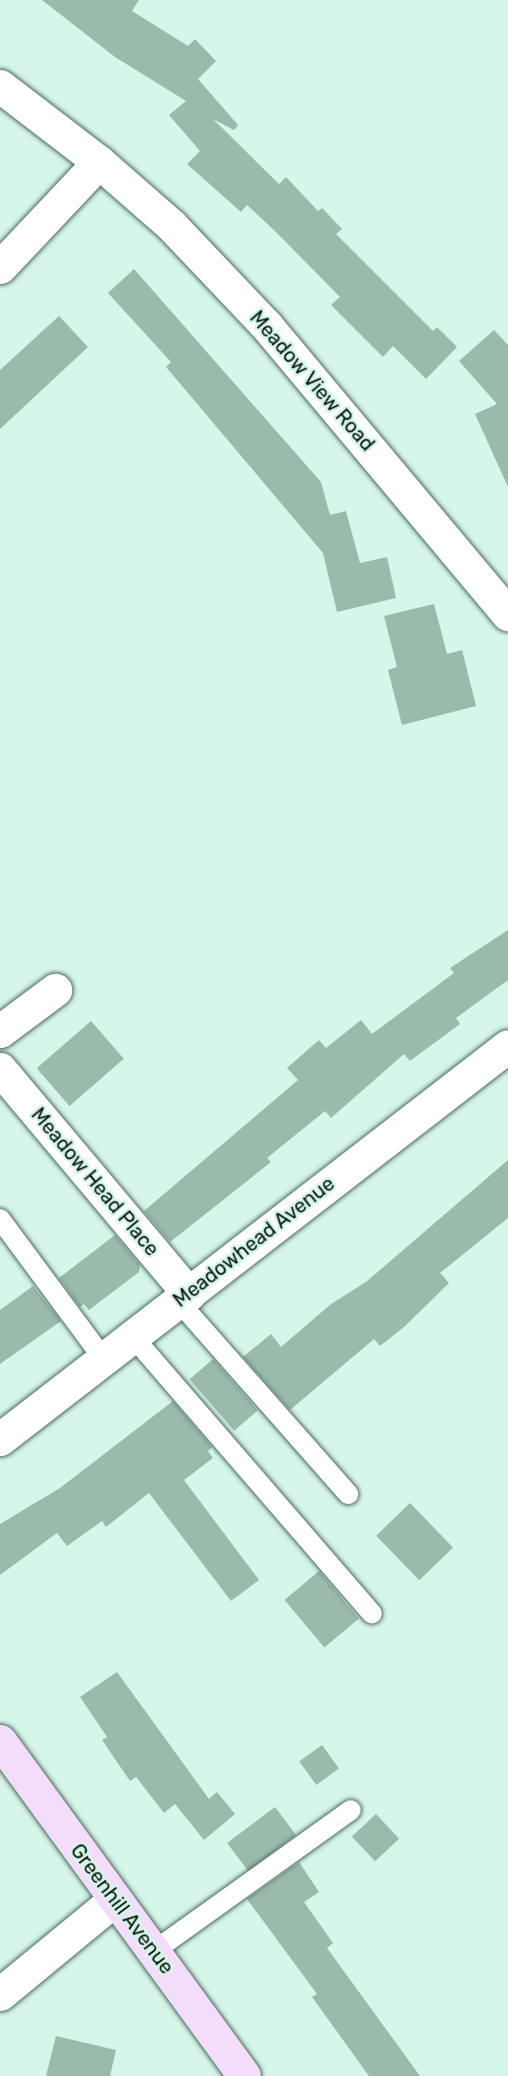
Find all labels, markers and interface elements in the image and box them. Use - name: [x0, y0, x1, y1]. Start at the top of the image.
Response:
- street label: Meadow View Road: [244, 305, 380, 457]
- street label: Meadow Head Place: [26, 1103, 164, 1261]
- street label: Meadowhead Avenue: [168, 1171, 340, 1313]
- street label: Greenhill Avenue: [65, 1839, 179, 1979]

